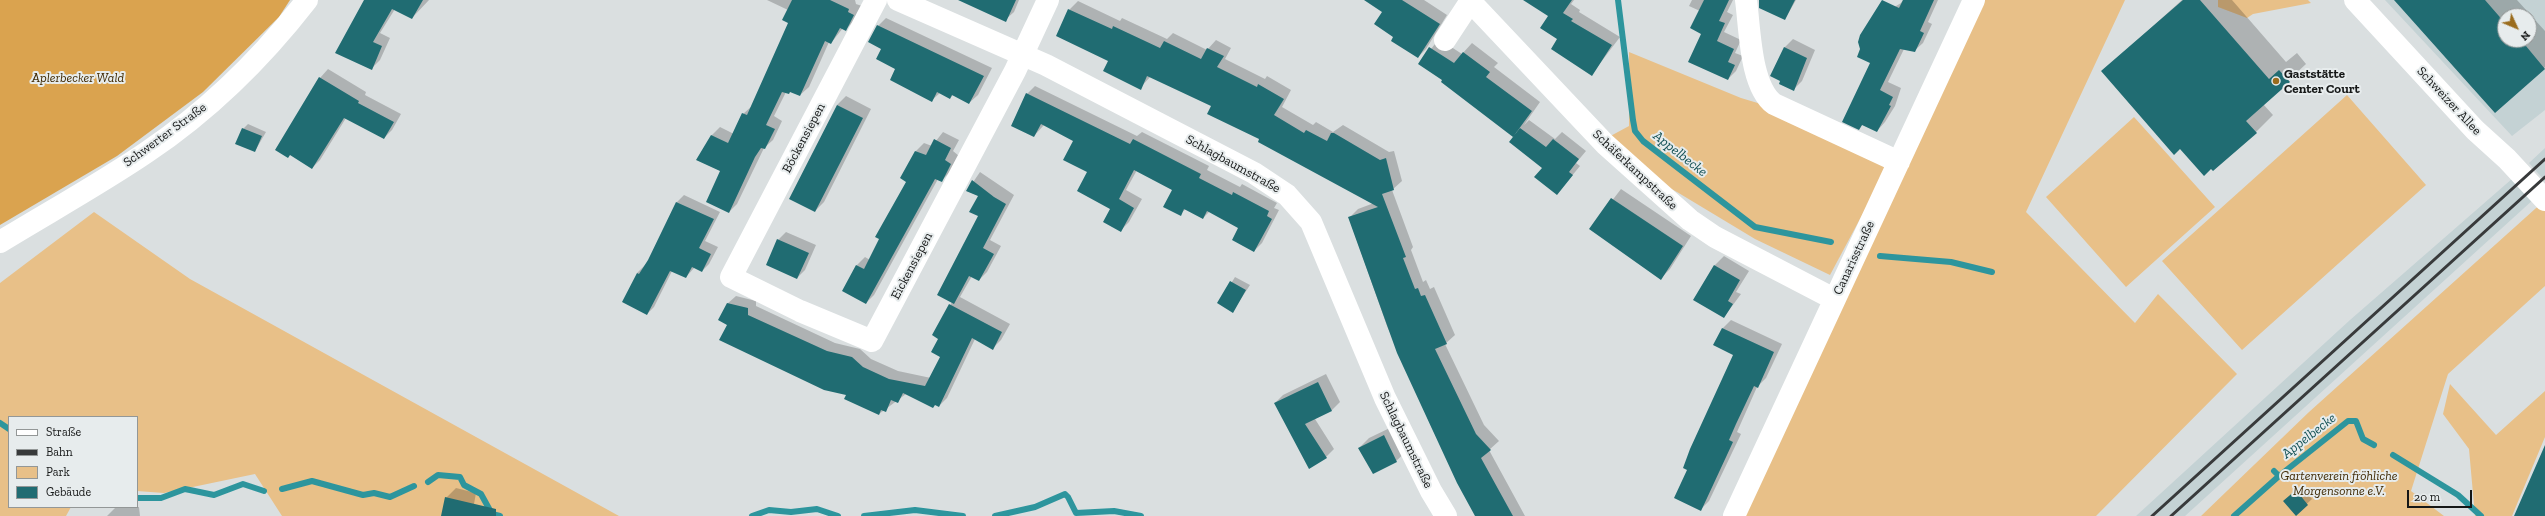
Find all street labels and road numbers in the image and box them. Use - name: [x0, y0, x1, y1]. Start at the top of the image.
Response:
- street label: Schweizer Allee: [2413, 64, 2485, 138]
- street label: Schwerter Straße: [120, 100, 210, 170]
- street label: Böckensiepen: [779, 100, 829, 176]
- street label: Schäferkampstraße: [1589, 127, 1681, 213]
- street label: Schlagbaumstraße: [1183, 132, 1283, 196]
- street label: Canarisstraße: [1830, 218, 1878, 298]
- street label: Eickensiepen: [888, 230, 936, 302]
- street label: Schlagbaumstraße: [1376, 389, 1436, 491]

